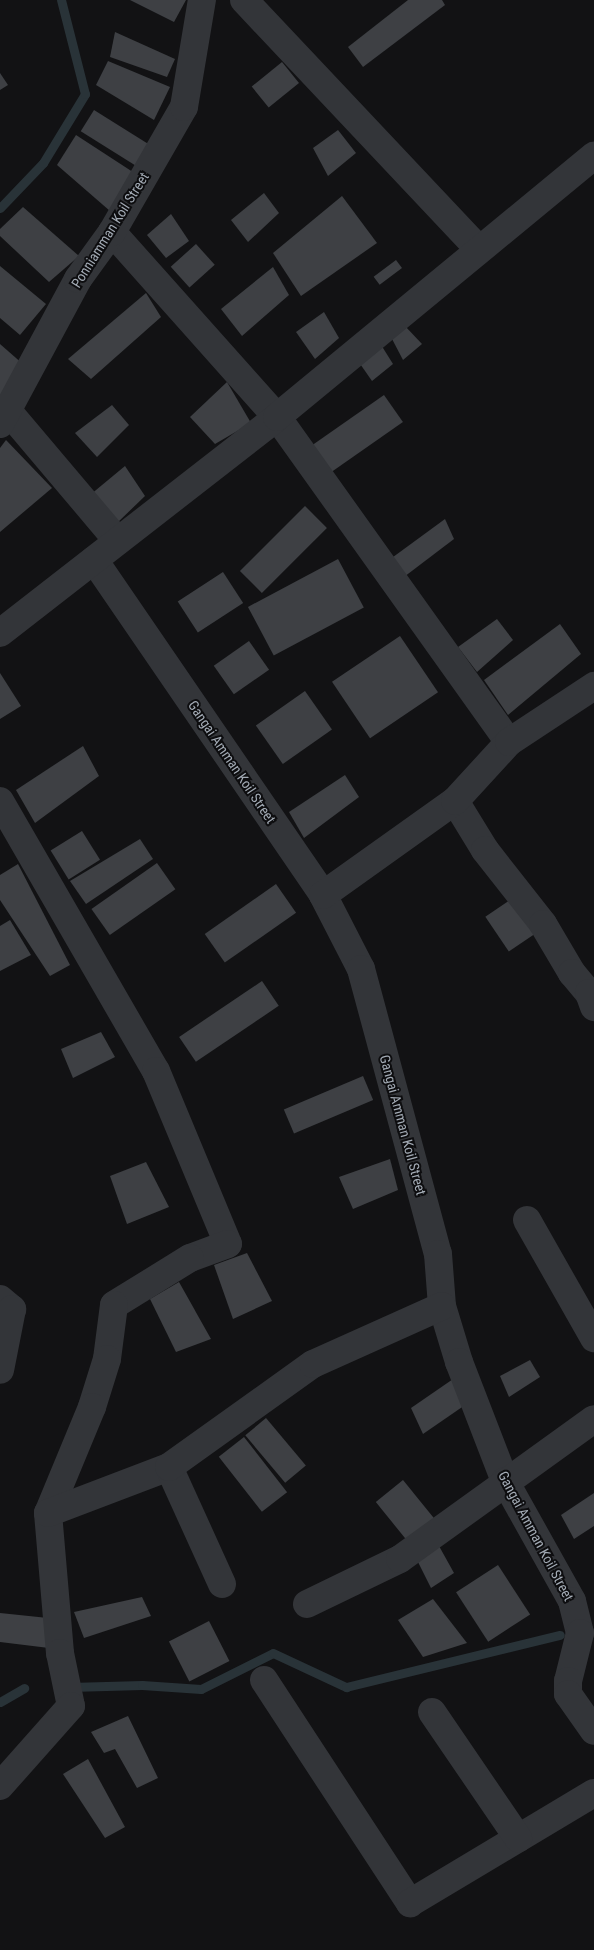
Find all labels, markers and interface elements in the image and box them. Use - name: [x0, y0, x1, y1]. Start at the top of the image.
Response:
- street label: Ponniamman Koil Street: [68, 169, 152, 291]
- street label: Gangai Amman Koil Street: [185, 697, 279, 827]
- street label: Gangai Amman Koil Street: [376, 1053, 430, 1197]
- street label: Gangai Amman Koil Street: [495, 1468, 577, 1604]

